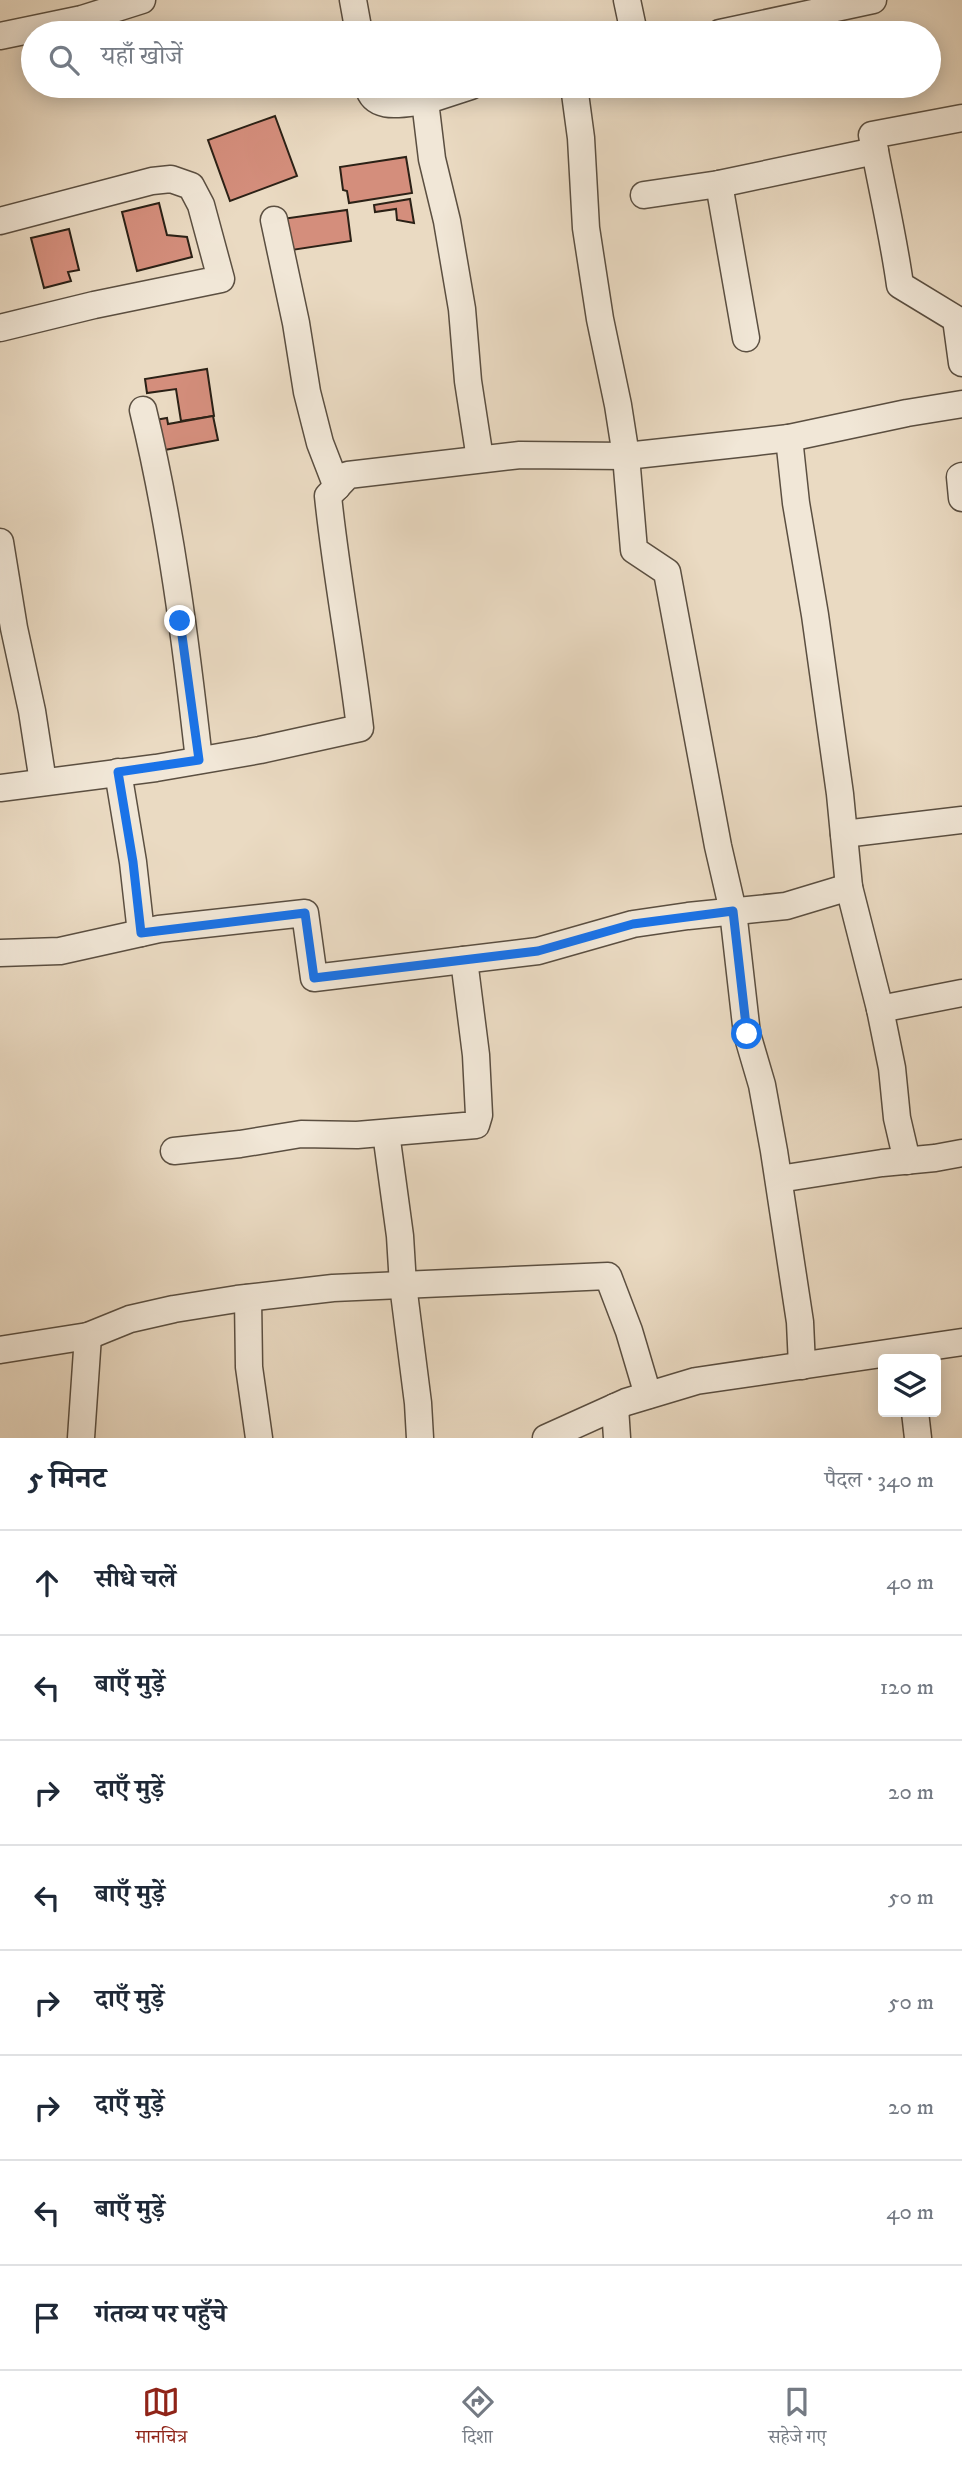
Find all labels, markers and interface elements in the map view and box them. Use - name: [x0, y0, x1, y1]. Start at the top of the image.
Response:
- search box: [21, 21, 941, 98]
- text: यहाँ खोजें: [101, 40, 183, 73]
- icon: search: [45, 41, 83, 79]
- route end: [164, 605, 195, 636]
- route start: [731, 1018, 762, 1049]
- map controls: [878, 1354, 941, 1417]
- button: layers: [878, 1354, 941, 1417]
- text: 5 मिनट: [28, 1461, 106, 1498]
- text: पैदल · 340 m: [825, 1466, 934, 1495]
- text: सीधे चलें: [95, 1563, 176, 1596]
- icon: ahead: [28, 1564, 66, 1602]
- text: 40 m: [886, 1568, 934, 1597]
- text: बाएँ मुड़ें: [95, 1668, 165, 1701]
- icon: left: [28, 1669, 66, 1707]
- text: 120 m: [880, 1673, 934, 1702]
- text: दाएँ मुड़ें: [95, 1773, 164, 1806]
- icon: right: [28, 1774, 66, 1812]
- text: 20 m: [888, 1778, 934, 1807]
- text: बाएँ मुड़ें: [95, 1878, 165, 1911]
- icon: left: [28, 1879, 66, 1917]
- text: 50 m: [888, 1883, 934, 1912]
- text: दाएँ मुड़ें: [95, 1983, 164, 2016]
- icon: right: [28, 1984, 66, 2022]
- text: 50 m: [888, 1988, 934, 2017]
- text: दाएँ मुड़ें: [95, 2088, 164, 2121]
- icon: right: [28, 2089, 66, 2127]
- text: 20 m: [888, 2093, 934, 2122]
- text: बाएँ मुड़ें: [95, 2193, 165, 2226]
- icon: left: [28, 2194, 66, 2232]
- text: 40 m: [886, 2198, 934, 2227]
- text: गंतव्य पर पहुँचे: [95, 2298, 226, 2331]
- icon: arrive: [28, 2299, 66, 2337]
- tab: मानचित्र: [136, 2383, 187, 2455]
- tab: दिशा: [459, 2383, 497, 2455]
- tab: सहेजे गए: [768, 2383, 826, 2455]

